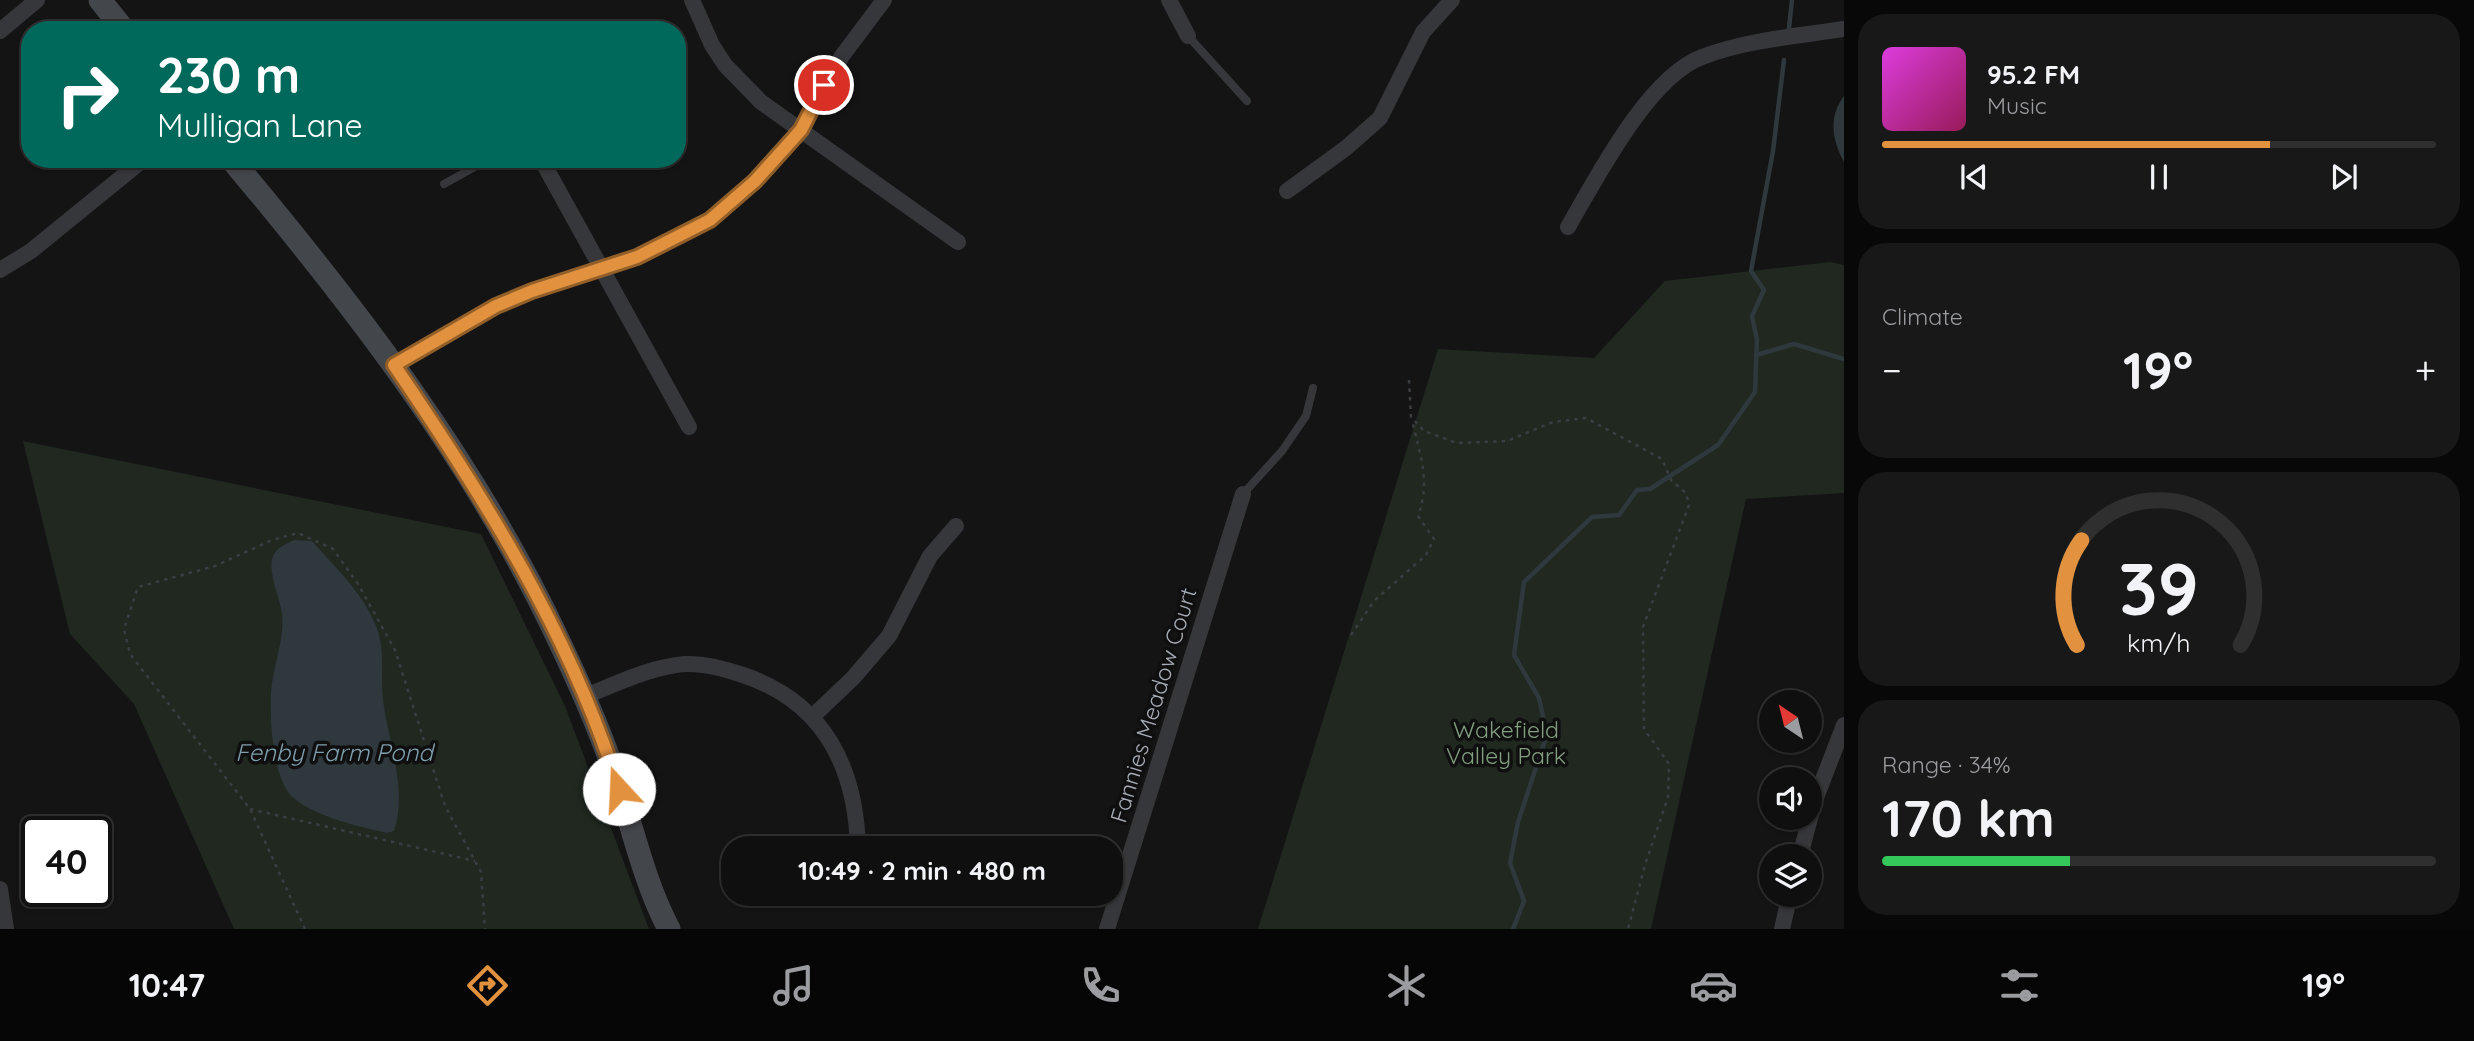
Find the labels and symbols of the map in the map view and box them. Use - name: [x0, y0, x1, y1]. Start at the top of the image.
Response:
- pin: [794, 55, 854, 115]
- street label: Fannies Meadow Court: [1103, 584, 1203, 826]
- north arrow: [1759, 690, 1822, 752]
- park label: Wakefield Valley Park: [1446, 715, 1566, 770]
- water label: Fenby Farm Pond: [235, 737, 436, 767]
- position arrow: [582, 752, 656, 826]
- speed limit sign: 40: [21, 816, 112, 907]

